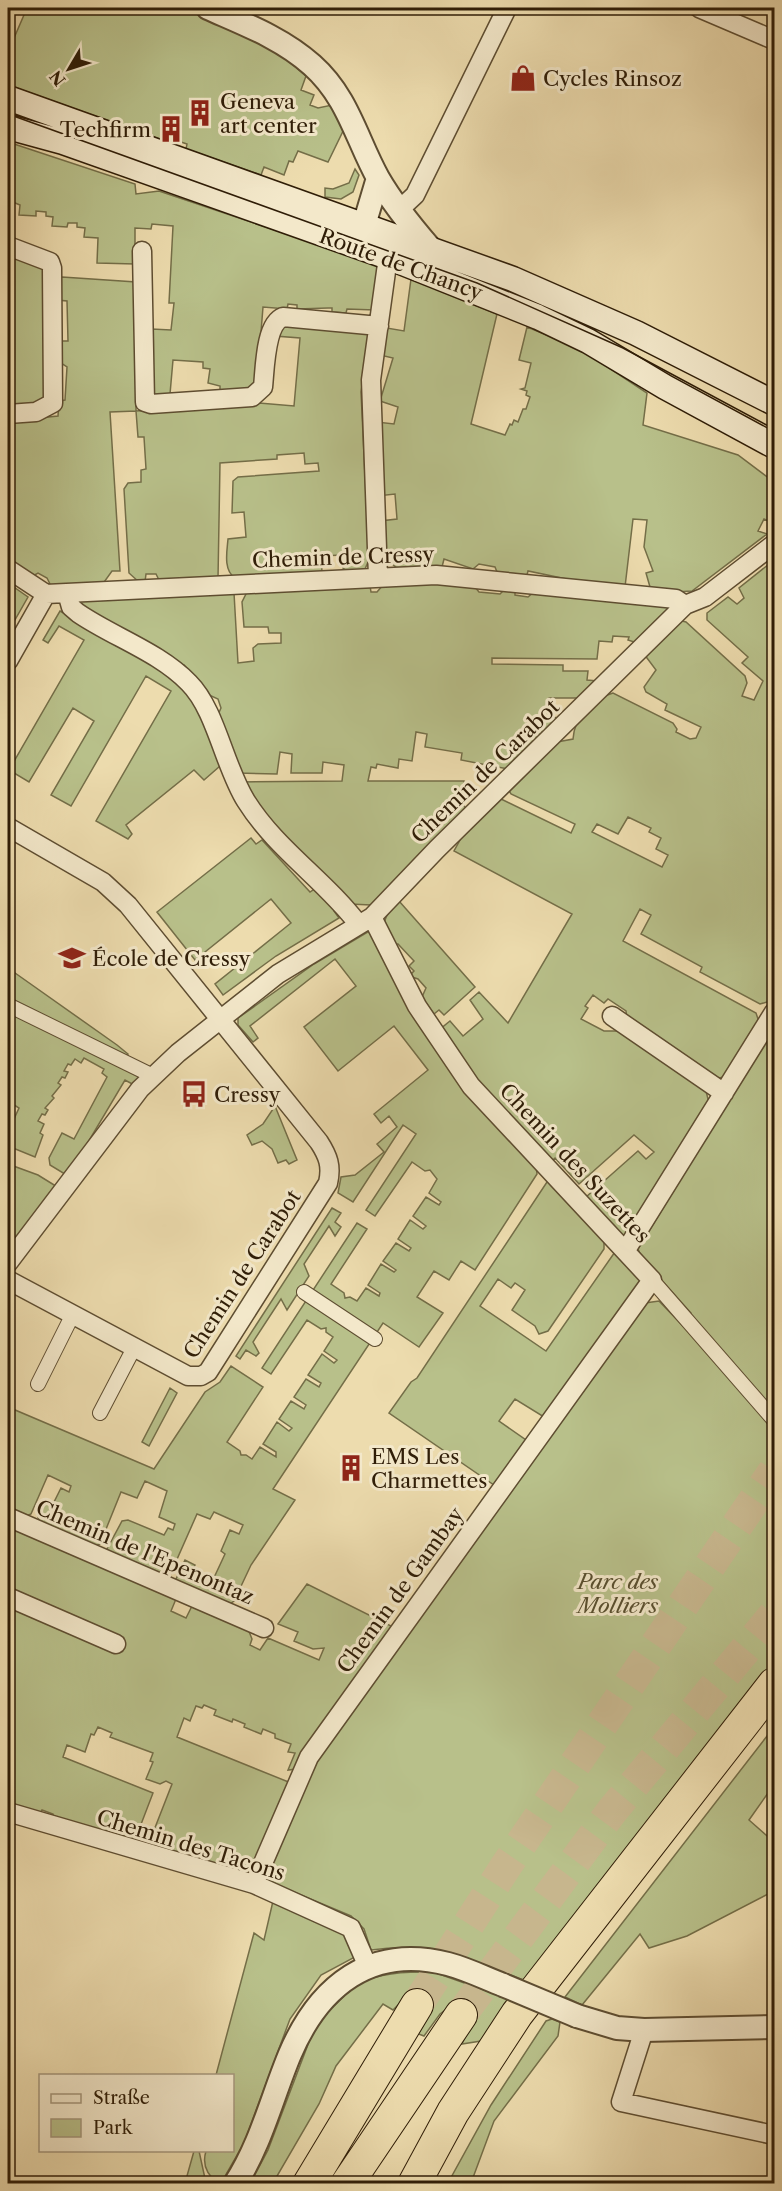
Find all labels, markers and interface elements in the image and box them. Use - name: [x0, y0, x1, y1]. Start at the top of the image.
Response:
- north arrow: [39, 39, 99, 99]
- shop icon: Cycles Rinsoz: [508, 63, 538, 93]
- place label: Cycles Rinsoz: [543, 66, 682, 91]
- text: N: [45, 67, 69, 90]
- place label: Geneva art center: [220, 89, 317, 138]
- building icon: Geneva art center: [185, 98, 215, 128]
- building icon: Techfirm: [156, 114, 186, 144]
- place label: Techfirm: [60, 117, 151, 142]
- street label: Route de Chancy: [316, 223, 486, 305]
- street label: Chemin de Cressy: [251, 541, 435, 573]
- street label: Chemin de Carabot: [406, 694, 565, 848]
- school or university icon: École de Cressy: [57, 943, 87, 973]
- place label: École de Cressy: [92, 946, 251, 971]
- street label: Chemin des Suzettes: [495, 1078, 655, 1248]
- bus stop icon: Cressy: [179, 1079, 209, 1109]
- place label: Cressy: [214, 1082, 281, 1107]
- street label: Chemin de Carabot: [178, 1185, 306, 1363]
- place label: EMS Les Charmettes: [371, 1444, 487, 1493]
- building icon: EMS Les Charmettes: [336, 1453, 366, 1483]
- street label: Chemin de l'Epenontaz: [32, 1495, 258, 1609]
- street label: Chemin de Gambay: [332, 1502, 469, 1678]
- park label: Parc des Molliers: [575, 1569, 659, 1618]
- street label: Chemin des Tacons: [94, 1804, 288, 1886]
- legend: [39, 2074, 234, 2152]
- text: Straße: [93, 2087, 150, 2109]
- text: Park: [93, 2117, 134, 2139]

